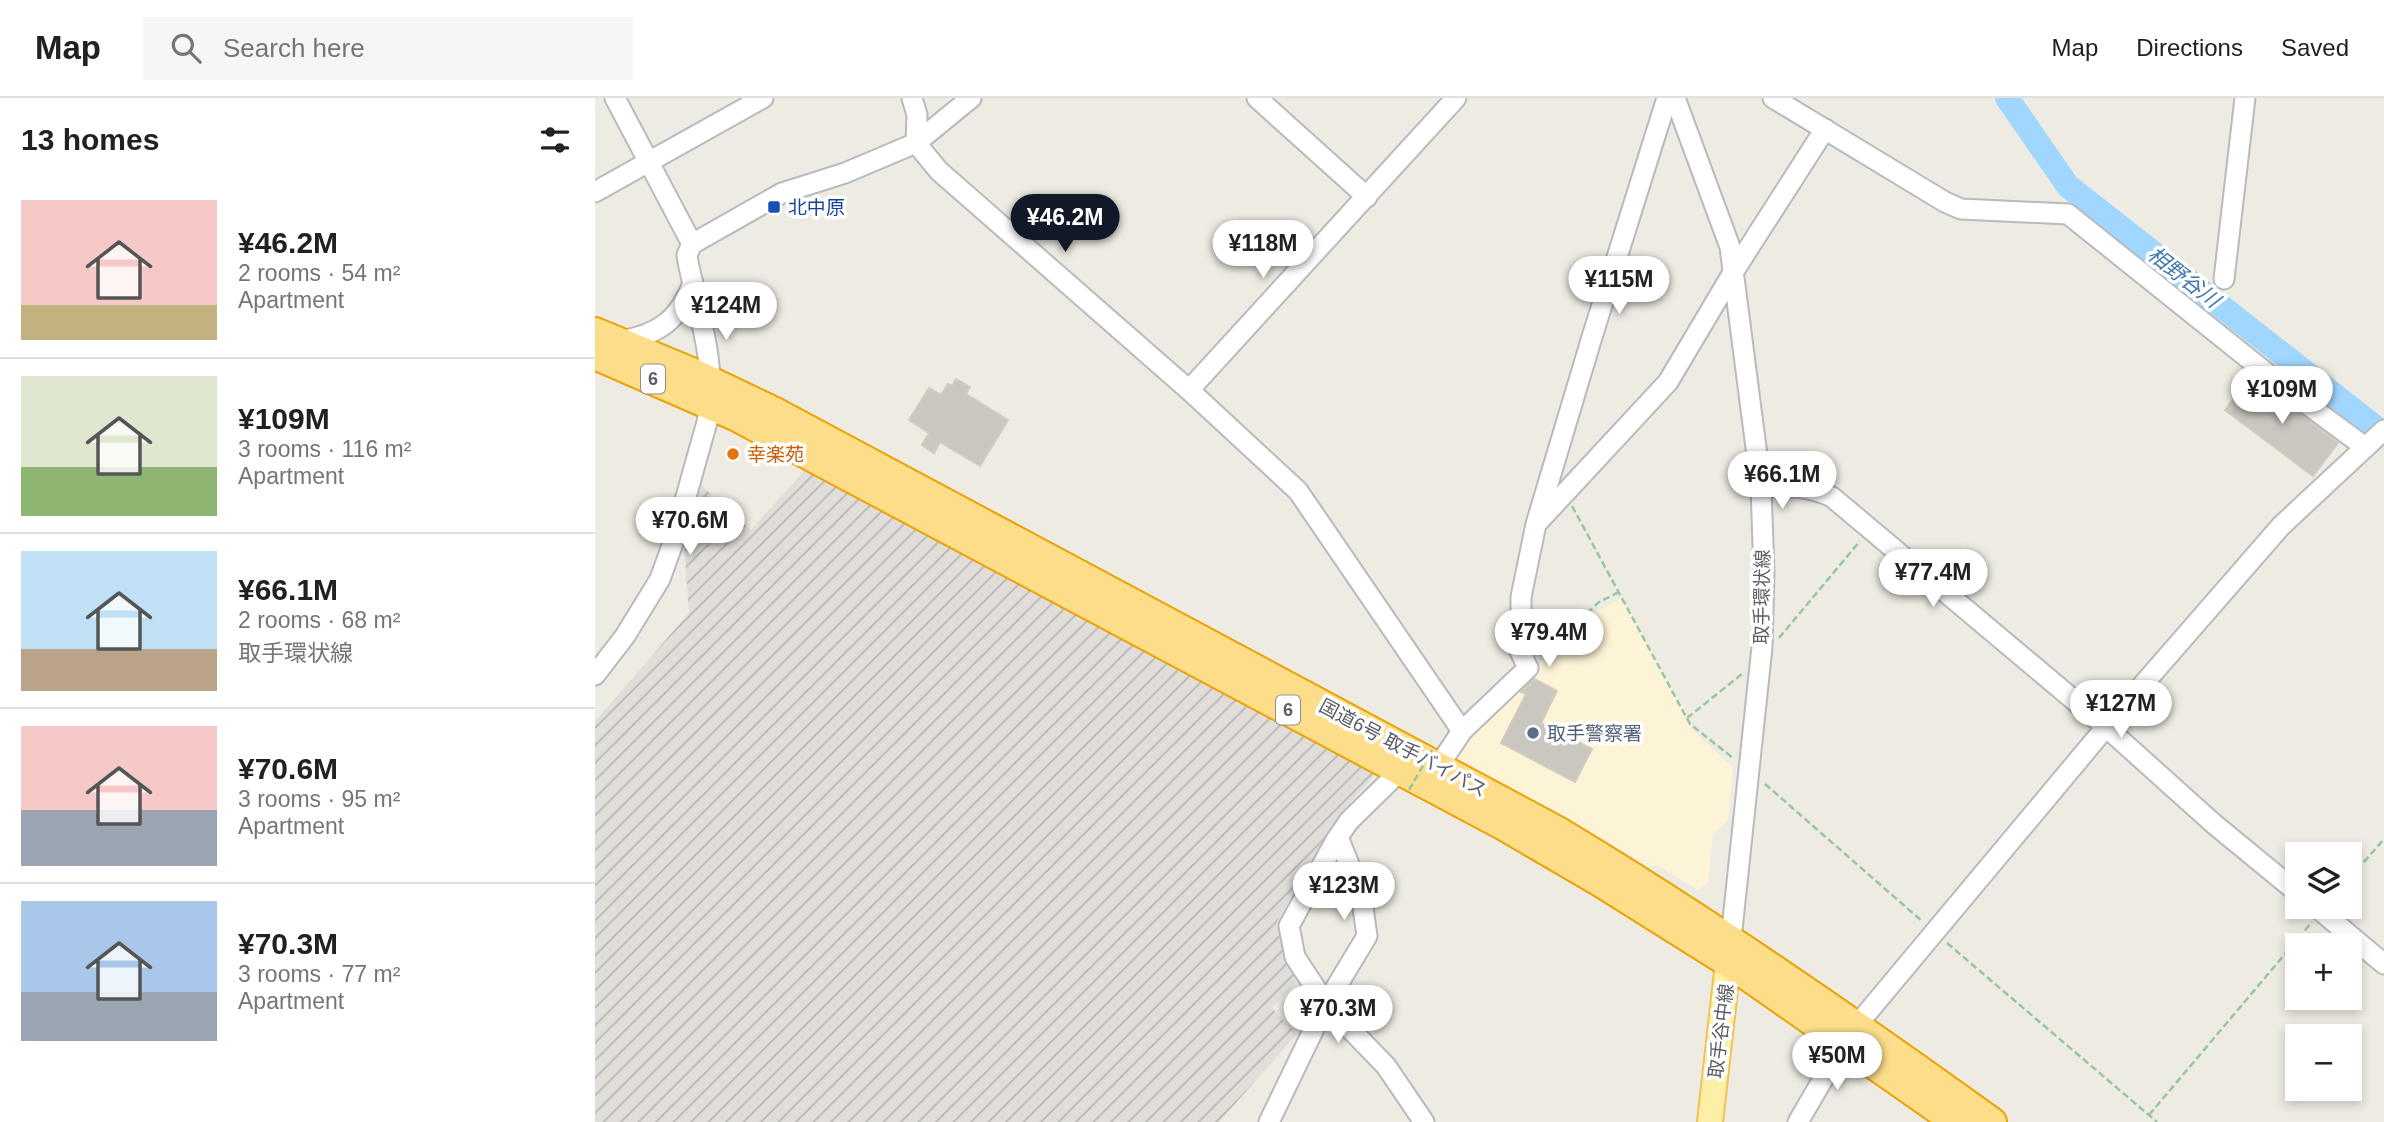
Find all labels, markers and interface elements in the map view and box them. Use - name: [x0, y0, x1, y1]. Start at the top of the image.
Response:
- search box: [143, 17, 633, 80]
- text: Map: [35, 29, 101, 66]
- icon: search: [167, 29, 205, 67]
- text: Search here: [223, 33, 365, 63]
- text: Map: [2052, 34, 2098, 61]
- text: Directions: [2136, 34, 2243, 61]
- text: Saved: [2281, 34, 2349, 61]
- icon: filters: [536, 121, 574, 159]
- text: 13 homes: [21, 123, 159, 156]
- pin: ¥46.2M: [1008, 194, 1122, 254]
- place label: 北中原: [788, 197, 845, 218]
- marker: 北中原: [766, 199, 782, 215]
- text: ¥46.2M: [1027, 204, 1103, 230]
- pin: ¥118M: [1214, 220, 1312, 280]
- text: ¥46.2M: [238, 226, 338, 259]
- icon: home: [77, 228, 161, 312]
- text: ¥118M: [1228, 230, 1298, 256]
- water label: 相野谷川: [2144, 242, 2226, 313]
- pin: ¥115M: [1570, 256, 1668, 316]
- text: 2 rooms · 54 m²: [238, 260, 400, 286]
- text: ¥115M: [1584, 266, 1654, 292]
- pin: ¥124M: [677, 282, 775, 342]
- text: Apartment: [238, 287, 344, 313]
- text: ¥124M: [691, 292, 761, 318]
- road number: 6: [641, 365, 665, 394]
- pin: ¥109M: [2233, 366, 2331, 426]
- text: ¥109M: [2247, 376, 2317, 402]
- text: ¥109M: [238, 402, 330, 435]
- icon: home: [77, 404, 161, 488]
- text: 3 rooms · 116 m²: [238, 436, 411, 462]
- place label: 幸楽苑: [747, 444, 804, 465]
- marker: 幸楽苑: [725, 446, 741, 462]
- pin: ¥66.1M: [1725, 452, 1839, 511]
- text: ¥66.1M: [1744, 461, 1820, 487]
- text: Apartment: [238, 463, 344, 489]
- pin: ¥70.6M: [633, 498, 747, 557]
- text: ¥70.6M: [652, 507, 728, 533]
- street label: 取手環状線: [1751, 549, 1773, 645]
- pin: ¥77.4M: [1876, 550, 1990, 609]
- text: ¥77.4M: [1895, 559, 1971, 585]
- text: ¥66.1M: [238, 573, 338, 606]
- icon: home: [77, 579, 161, 663]
- text: 2 rooms · 68 m²: [238, 607, 400, 633]
- pin: ¥79.4M: [1492, 610, 1606, 669]
- text: ¥79.4M: [1511, 619, 1587, 645]
- text: 取手環状線: [238, 640, 353, 666]
- pin: ¥127M: [2072, 680, 2170, 740]
- text: ¥127M: [2086, 690, 2156, 716]
- street label: 国道6号 取手バイパス: [1316, 695, 1490, 801]
- road number: 6: [1276, 696, 1300, 724]
- place label: 取手警察署: [1547, 723, 1642, 744]
- marker: 取手警察署: [1525, 725, 1541, 741]
- text: ¥70.6M: [238, 752, 338, 785]
- icon: home: [77, 754, 161, 838]
- text: 3 rooms · 95 m²: [238, 786, 400, 812]
- text: Apartment: [238, 813, 344, 839]
- map controls: [2285, 842, 2362, 1101]
- button: layers: [2285, 842, 2362, 919]
- pin: ¥123M: [1295, 862, 1393, 922]
- text: ¥123M: [1309, 872, 1379, 898]
- text: ¥70.3M: [238, 927, 338, 960]
- icon: home: [77, 929, 161, 1013]
- button: +: [2285, 933, 2362, 1010]
- text: 3 rooms · 77 m²: [238, 961, 400, 987]
- street label: 取手谷中線: [1705, 983, 1737, 1079]
- pin: ¥70.3M: [1281, 986, 1395, 1045]
- text: Apartment: [238, 988, 344, 1014]
- text: ¥70.3M: [1300, 995, 1376, 1021]
- button: −: [2285, 1024, 2362, 1101]
- pin: ¥50M: [1796, 1032, 1878, 1092]
- text: ¥50M: [1808, 1042, 1866, 1068]

